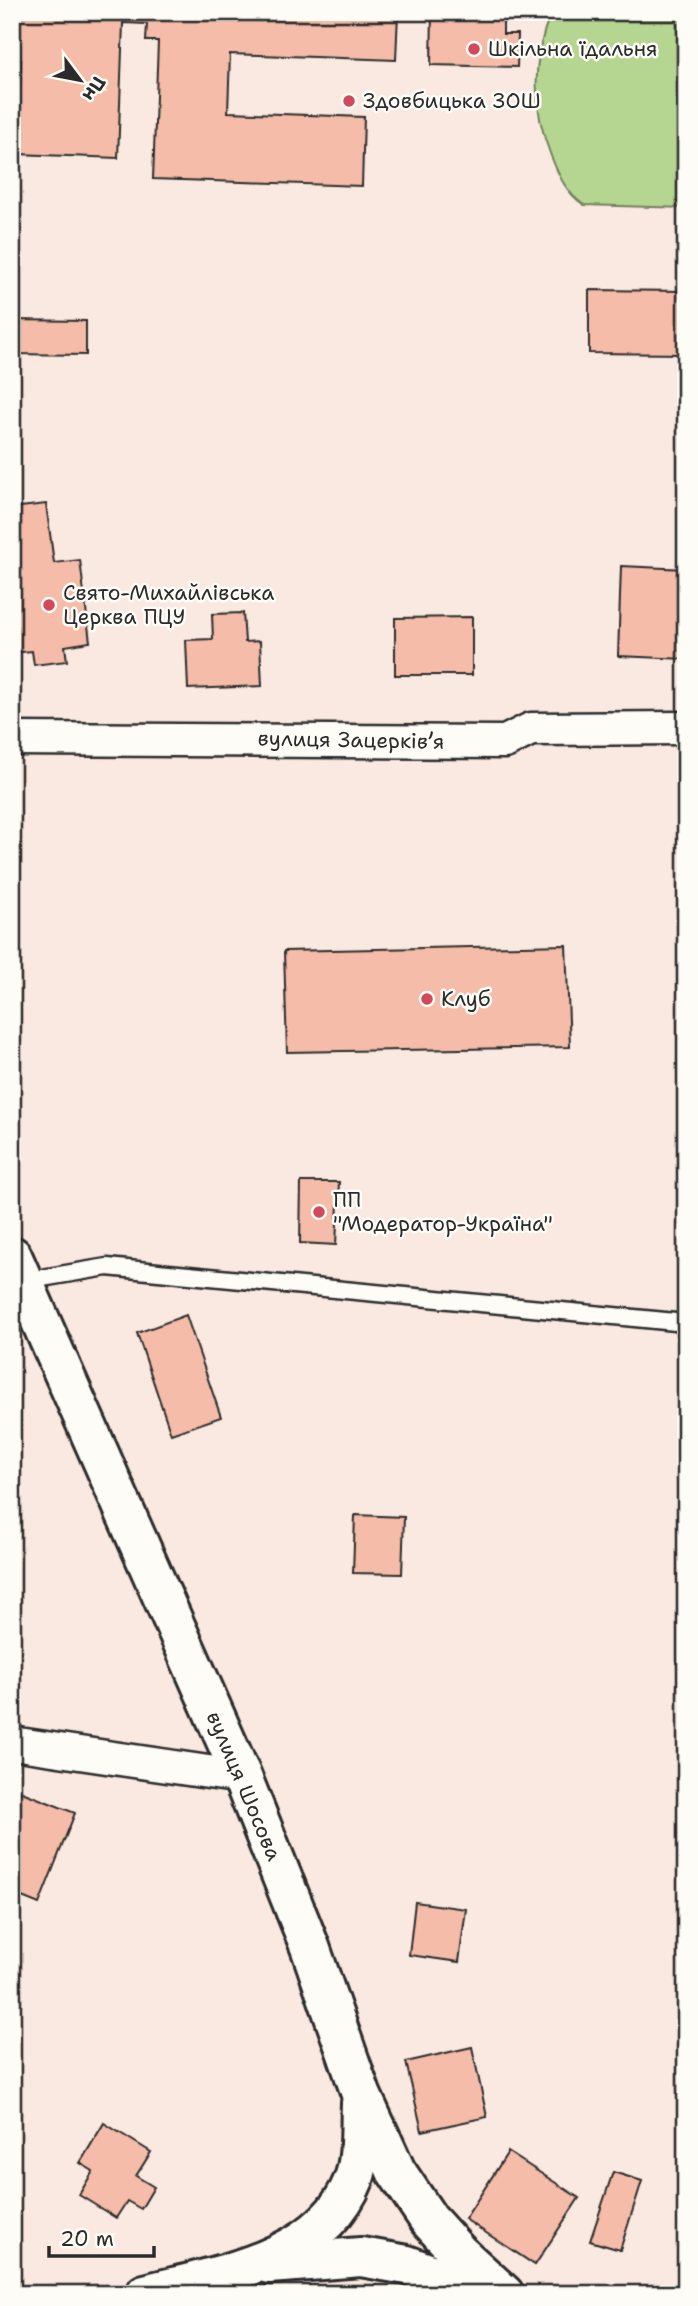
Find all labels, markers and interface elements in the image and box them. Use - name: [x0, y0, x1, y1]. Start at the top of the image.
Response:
- place label: Шкільна їдальня: [488, 35, 658, 63]
- marker: Шкільна їдальня: [466, 41, 482, 57]
- north arrow: [46, 46, 116, 116]
- text: Пн: [77, 71, 111, 106]
- place label: Здовбицька ЗОШ: [363, 87, 541, 115]
- marker: Здовбицька ЗОШ: [341, 93, 357, 109]
- place label: Свято-Михайлівська Церква ПЦУ: [63, 579, 274, 631]
- marker: Свято-Михайлівська Церква ПЦУ: [41, 597, 57, 613]
- street label: вулиця Зацерківʼя: [257, 724, 445, 756]
- place label: Клуб: [441, 985, 490, 1013]
- marker: Клуб: [419, 991, 435, 1007]
- place label: ПП "Модератор-Україна": [333, 1186, 553, 1238]
- marker: ПП "Модератор-Україна": [311, 1204, 327, 1220]
- street label: вулиця Шосова: [200, 1707, 288, 1865]
- scale bar: [49, 2215, 154, 2259]
- text: 20 m: [60, 2225, 114, 2253]

